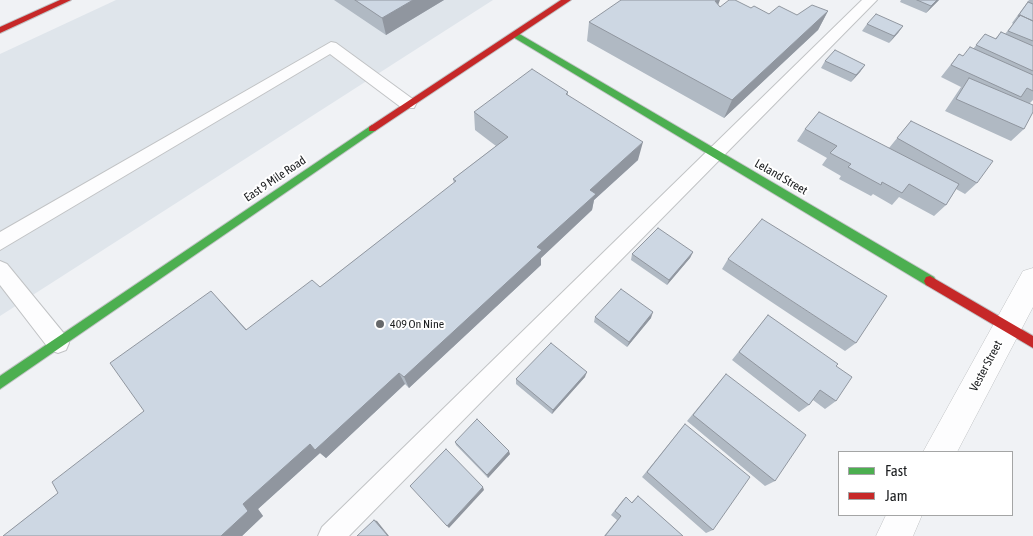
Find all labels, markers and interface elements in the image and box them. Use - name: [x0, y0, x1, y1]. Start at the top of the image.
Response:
- street label: East 9 Mile Road: [241, 153, 309, 205]
- street label: Leland Street: [752, 156, 810, 198]
- place label: 409 On Nine: [390, 317, 444, 331]
- marker: 409 On Nine: [374, 318, 386, 330]
- street label: Vester Street: [967, 338, 1005, 394]
- legend: [838, 451, 1013, 516]
- text: Fast: [885, 462, 907, 479]
- text: Jam: [885, 487, 908, 504]

